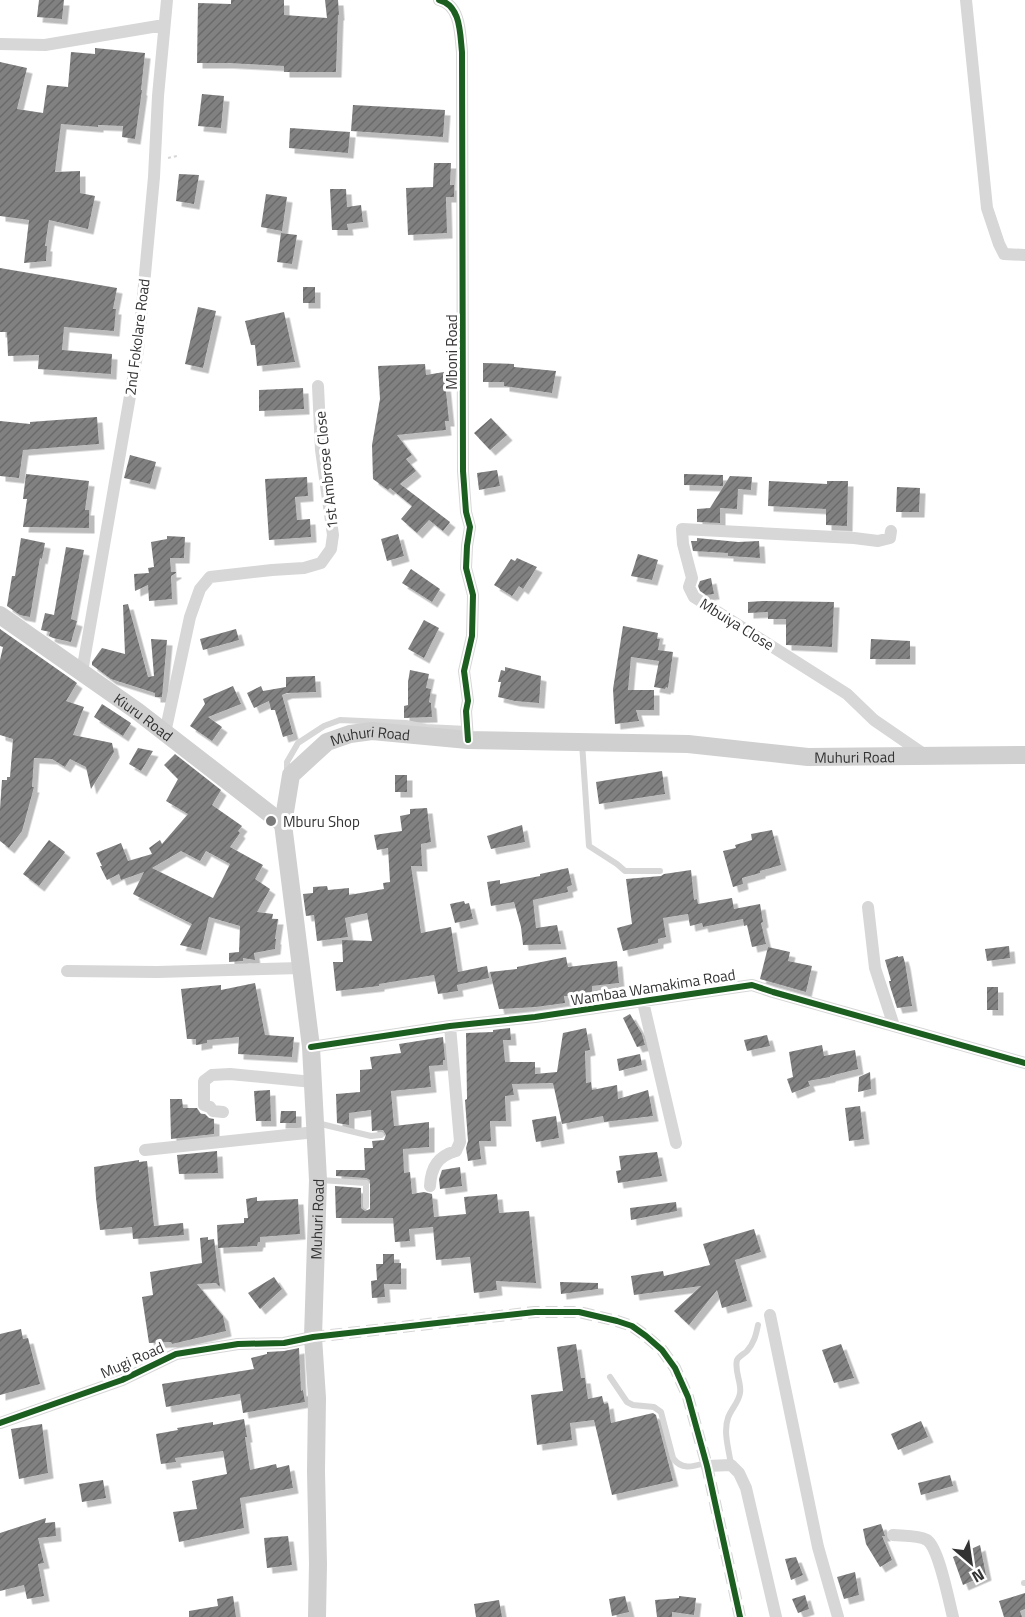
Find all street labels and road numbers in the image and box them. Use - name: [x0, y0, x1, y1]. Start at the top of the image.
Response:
- street label: 2nd Fokolare Road: [118, 277, 156, 397]
- street label: Mboni Road: [440, 314, 463, 390]
- street label: 1st Ambrose Close: [308, 410, 344, 530]
- street label: Mbuiya Close: [695, 592, 779, 656]
- street label: Kiuru Road: [109, 687, 178, 746]
- street label: Muhuri Road: [327, 719, 411, 752]
- street label: Muhuri Road: [814, 745, 895, 768]
- street label: Wambaa Wamakima Road: [569, 963, 737, 1011]
- street label: Muhuri Road: [304, 1178, 330, 1260]
- street label: Mugi Road: [97, 1336, 167, 1384]

